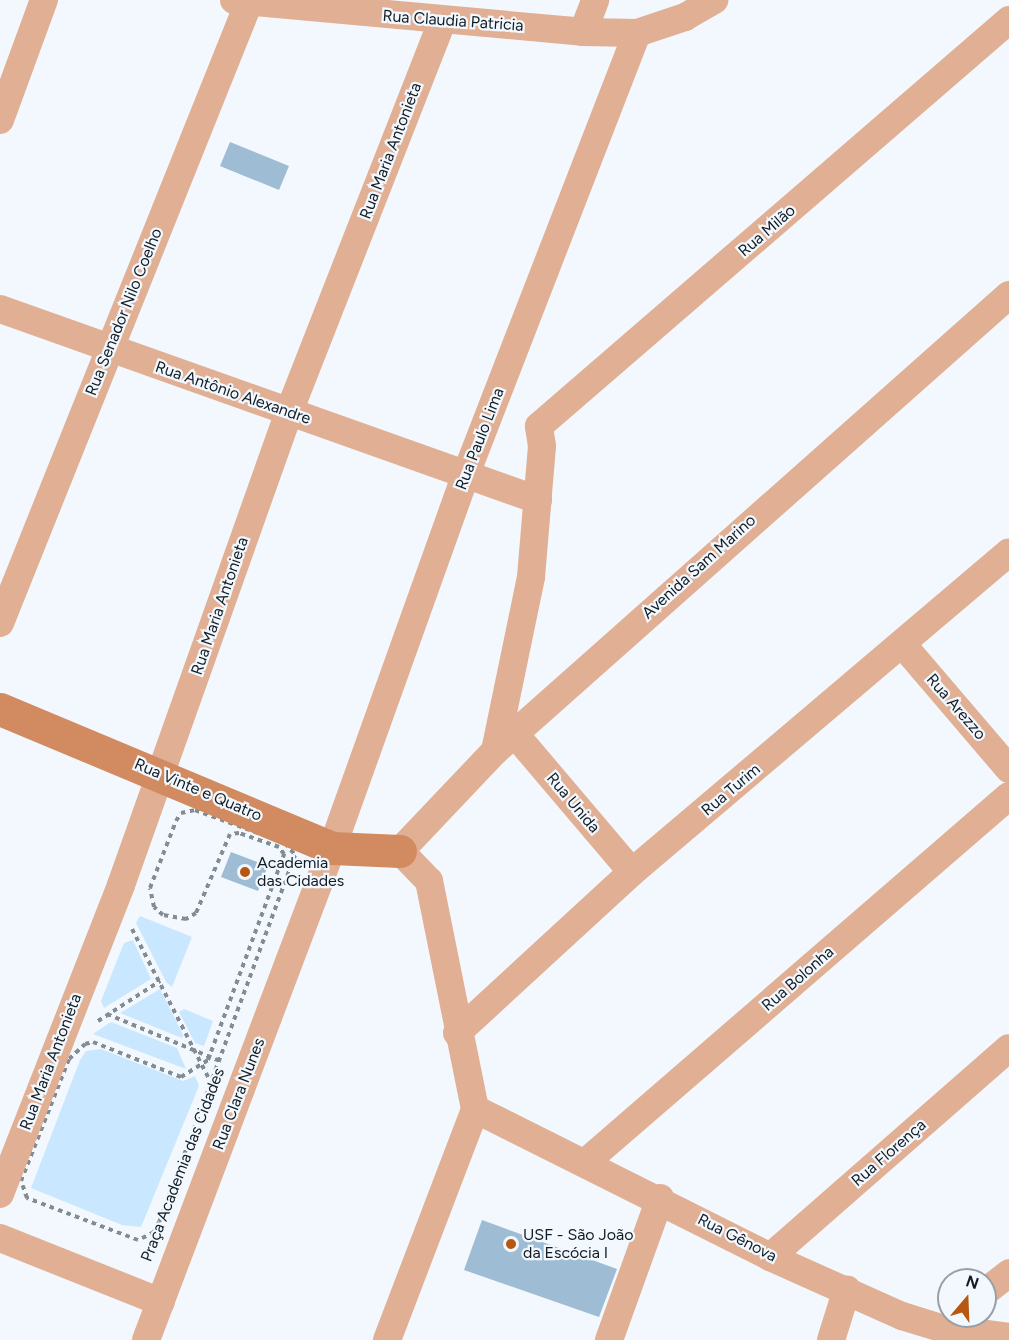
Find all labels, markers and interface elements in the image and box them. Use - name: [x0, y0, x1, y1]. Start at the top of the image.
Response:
- street label: Rua Claudia Patricia: [382, 6, 524, 36]
- street label: Rua Maria Antonieta: [356, 80, 426, 222]
- street label: Rua Milão: [735, 201, 799, 261]
- street label: Rua Senador Nilo Coelho: [82, 225, 166, 399]
- street label: Rua Antônio Alexandre: [153, 357, 313, 429]
- street label: Rua Paulo Lima: [452, 385, 508, 493]
- street label: Avenida Sam Marino: [638, 511, 760, 623]
- street label: Rua Maria Antonieta: [187, 535, 253, 677]
- street label: Rua Arezzo: [922, 670, 990, 744]
- street label: Rua Vinte e Quatro: [131, 755, 265, 825]
- street label: Rua Turim: [698, 760, 764, 820]
- street label: Rua Unida: [542, 769, 604, 837]
- place label: Academia das Cidades: [257, 853, 344, 891]
- marker: Academia das Cidades: [238, 865, 252, 879]
- street label: Rua Bolonha: [758, 943, 838, 1015]
- street label: Rua Maria Antonieta: [16, 991, 86, 1133]
- street label: Rua Clara Nunes: [209, 1035, 269, 1153]
- street label: Praça Academia das Cidades: [137, 1065, 229, 1265]
- street label: Rua Florença: [848, 1115, 930, 1191]
- street label: Rua Gênova: [694, 1210, 780, 1266]
- place label: USF - São João da Escócia I: [523, 1225, 634, 1263]
- marker: USF - São João da Escócia I: [504, 1237, 518, 1251]
- north arrow: [937, 1268, 997, 1328]
- text: N: [963, 1271, 981, 1293]

